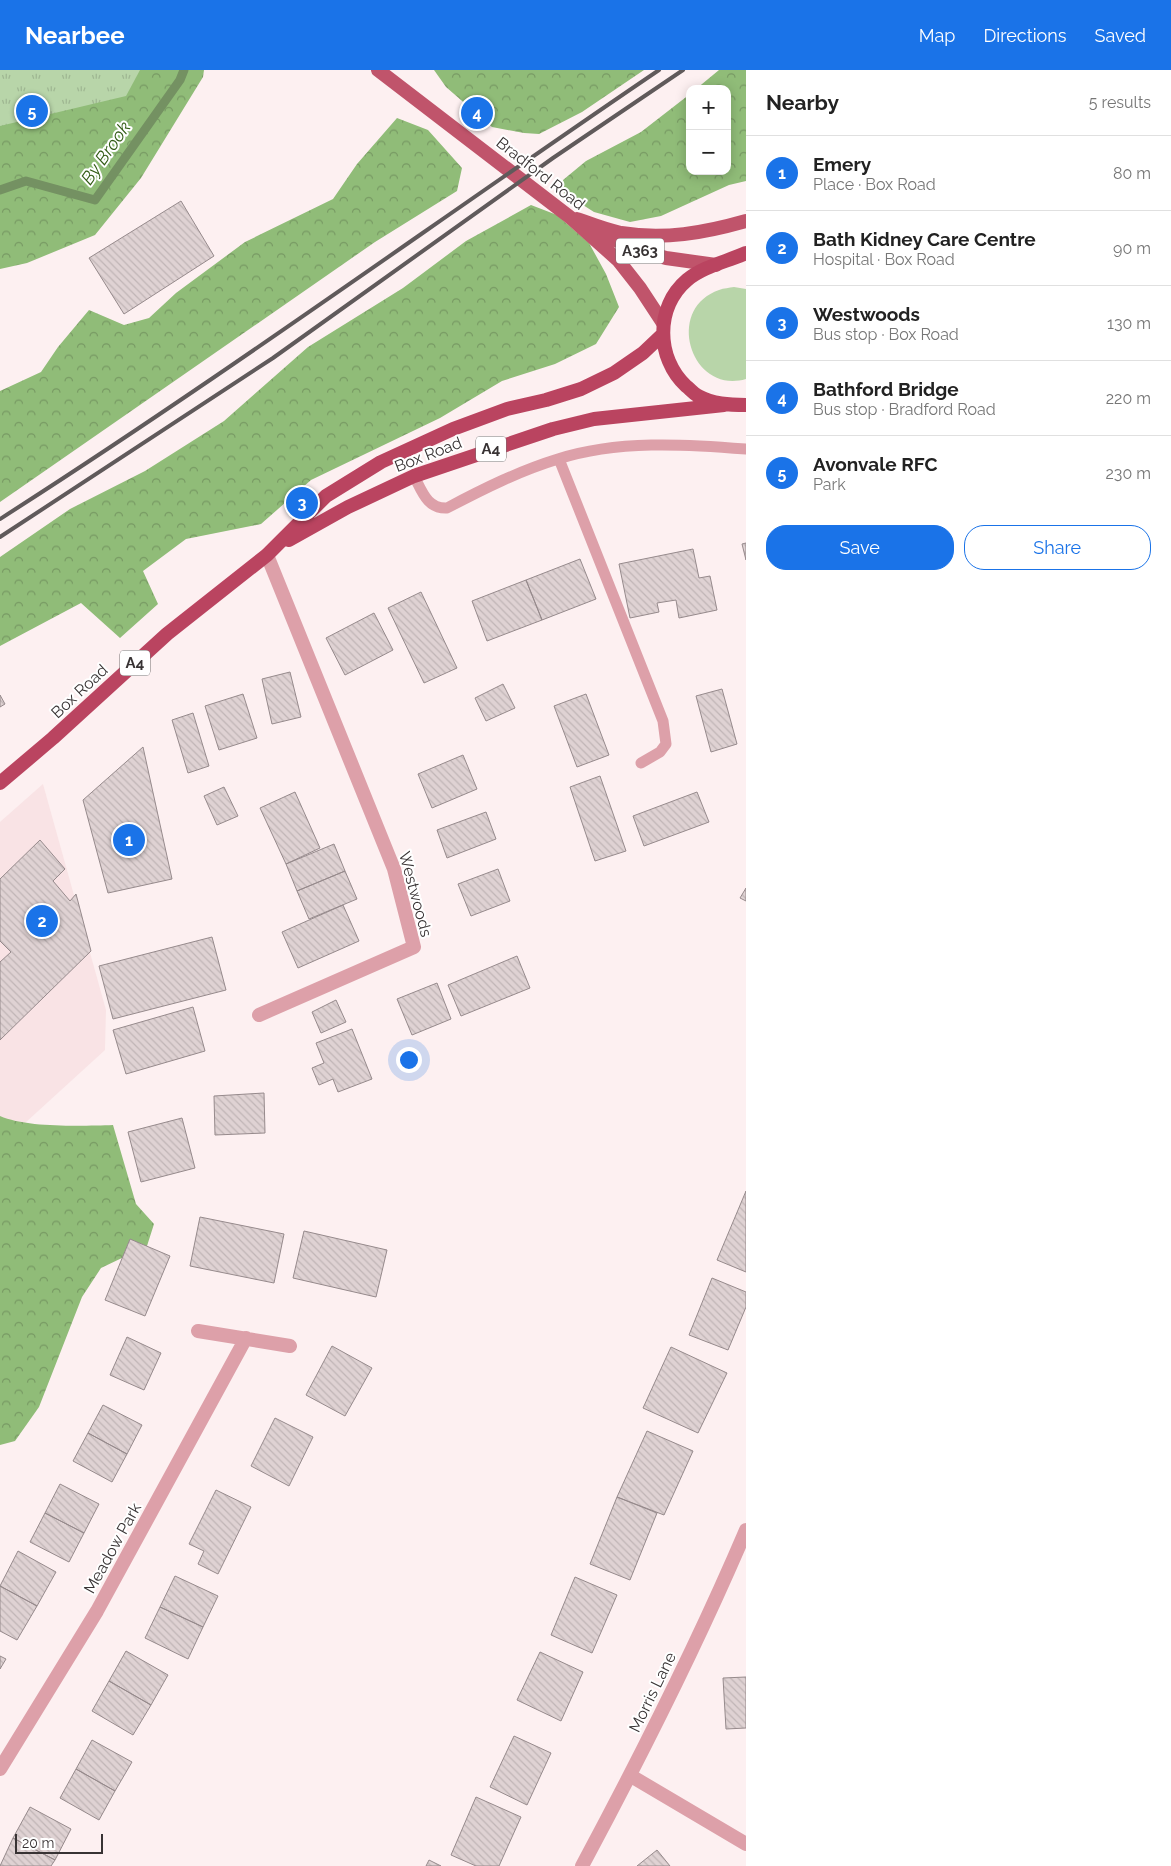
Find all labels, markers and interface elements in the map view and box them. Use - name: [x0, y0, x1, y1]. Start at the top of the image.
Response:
- text: Nearbee: [25, 21, 125, 50]
- text: Map: [919, 25, 955, 46]
- text: Directions: [983, 25, 1067, 46]
- text: Saved: [1095, 25, 1146, 46]
- map controls: [686, 85, 731, 175]
- button: +: [686, 85, 731, 130]
- text: Nearby: [766, 90, 839, 115]
- pin: 5: [16, 92, 48, 130]
- text: 5 results: [1089, 93, 1151, 112]
- pin: 4: [461, 94, 493, 132]
- water label: By Brook: [76, 117, 135, 188]
- button: −: [686, 130, 731, 175]
- street label: Bradford Road: [493, 133, 589, 214]
- text: Emery: [813, 153, 871, 175]
- text: 1: [778, 164, 786, 183]
- text: 80 m: [1113, 164, 1151, 183]
- text: Place · Box Road: [813, 175, 936, 194]
- text: Bath Kidney Care Centre: [813, 228, 1036, 250]
- road number: A363: [616, 238, 664, 264]
- text: 2: [777, 239, 787, 258]
- text: 90 m: [1113, 239, 1151, 258]
- text: Hospital · Box Road: [813, 250, 955, 269]
- text: Westwoods: [813, 303, 920, 325]
- text: 3: [778, 314, 786, 333]
- text: 130 m: [1107, 314, 1151, 333]
- text: Bus stop · Box Road: [813, 325, 959, 344]
- text: Bathford Bridge: [813, 378, 959, 400]
- text: 4: [777, 389, 787, 408]
- text: 220 m: [1106, 389, 1151, 408]
- text: Bus stop · Bradford Road: [813, 400, 996, 419]
- street label: Box Road: [392, 433, 464, 476]
- road number: A4: [476, 436, 506, 462]
- text: Avonvale RFC: [813, 453, 938, 475]
- text: 5: [778, 464, 786, 483]
- text: 230 m: [1106, 464, 1151, 483]
- text: Park: [813, 475, 846, 494]
- pin: 3: [286, 484, 318, 522]
- button: Save: [766, 525, 954, 570]
- button: Share: [964, 525, 1151, 570]
- road number: A4: [120, 650, 150, 676]
- street label: Box Road: [47, 660, 112, 722]
- pin: 1: [113, 821, 145, 859]
- street label: Westwoods: [395, 849, 436, 939]
- pin: 2: [26, 902, 58, 940]
- your location: [396, 1047, 422, 1073]
- street label: Meadow Park: [80, 1499, 145, 1597]
- street label: Morris Lane: [625, 1649, 680, 1735]
- scale bar: [15, 1831, 102, 1854]
- text: 20 m: [22, 1835, 54, 1851]

